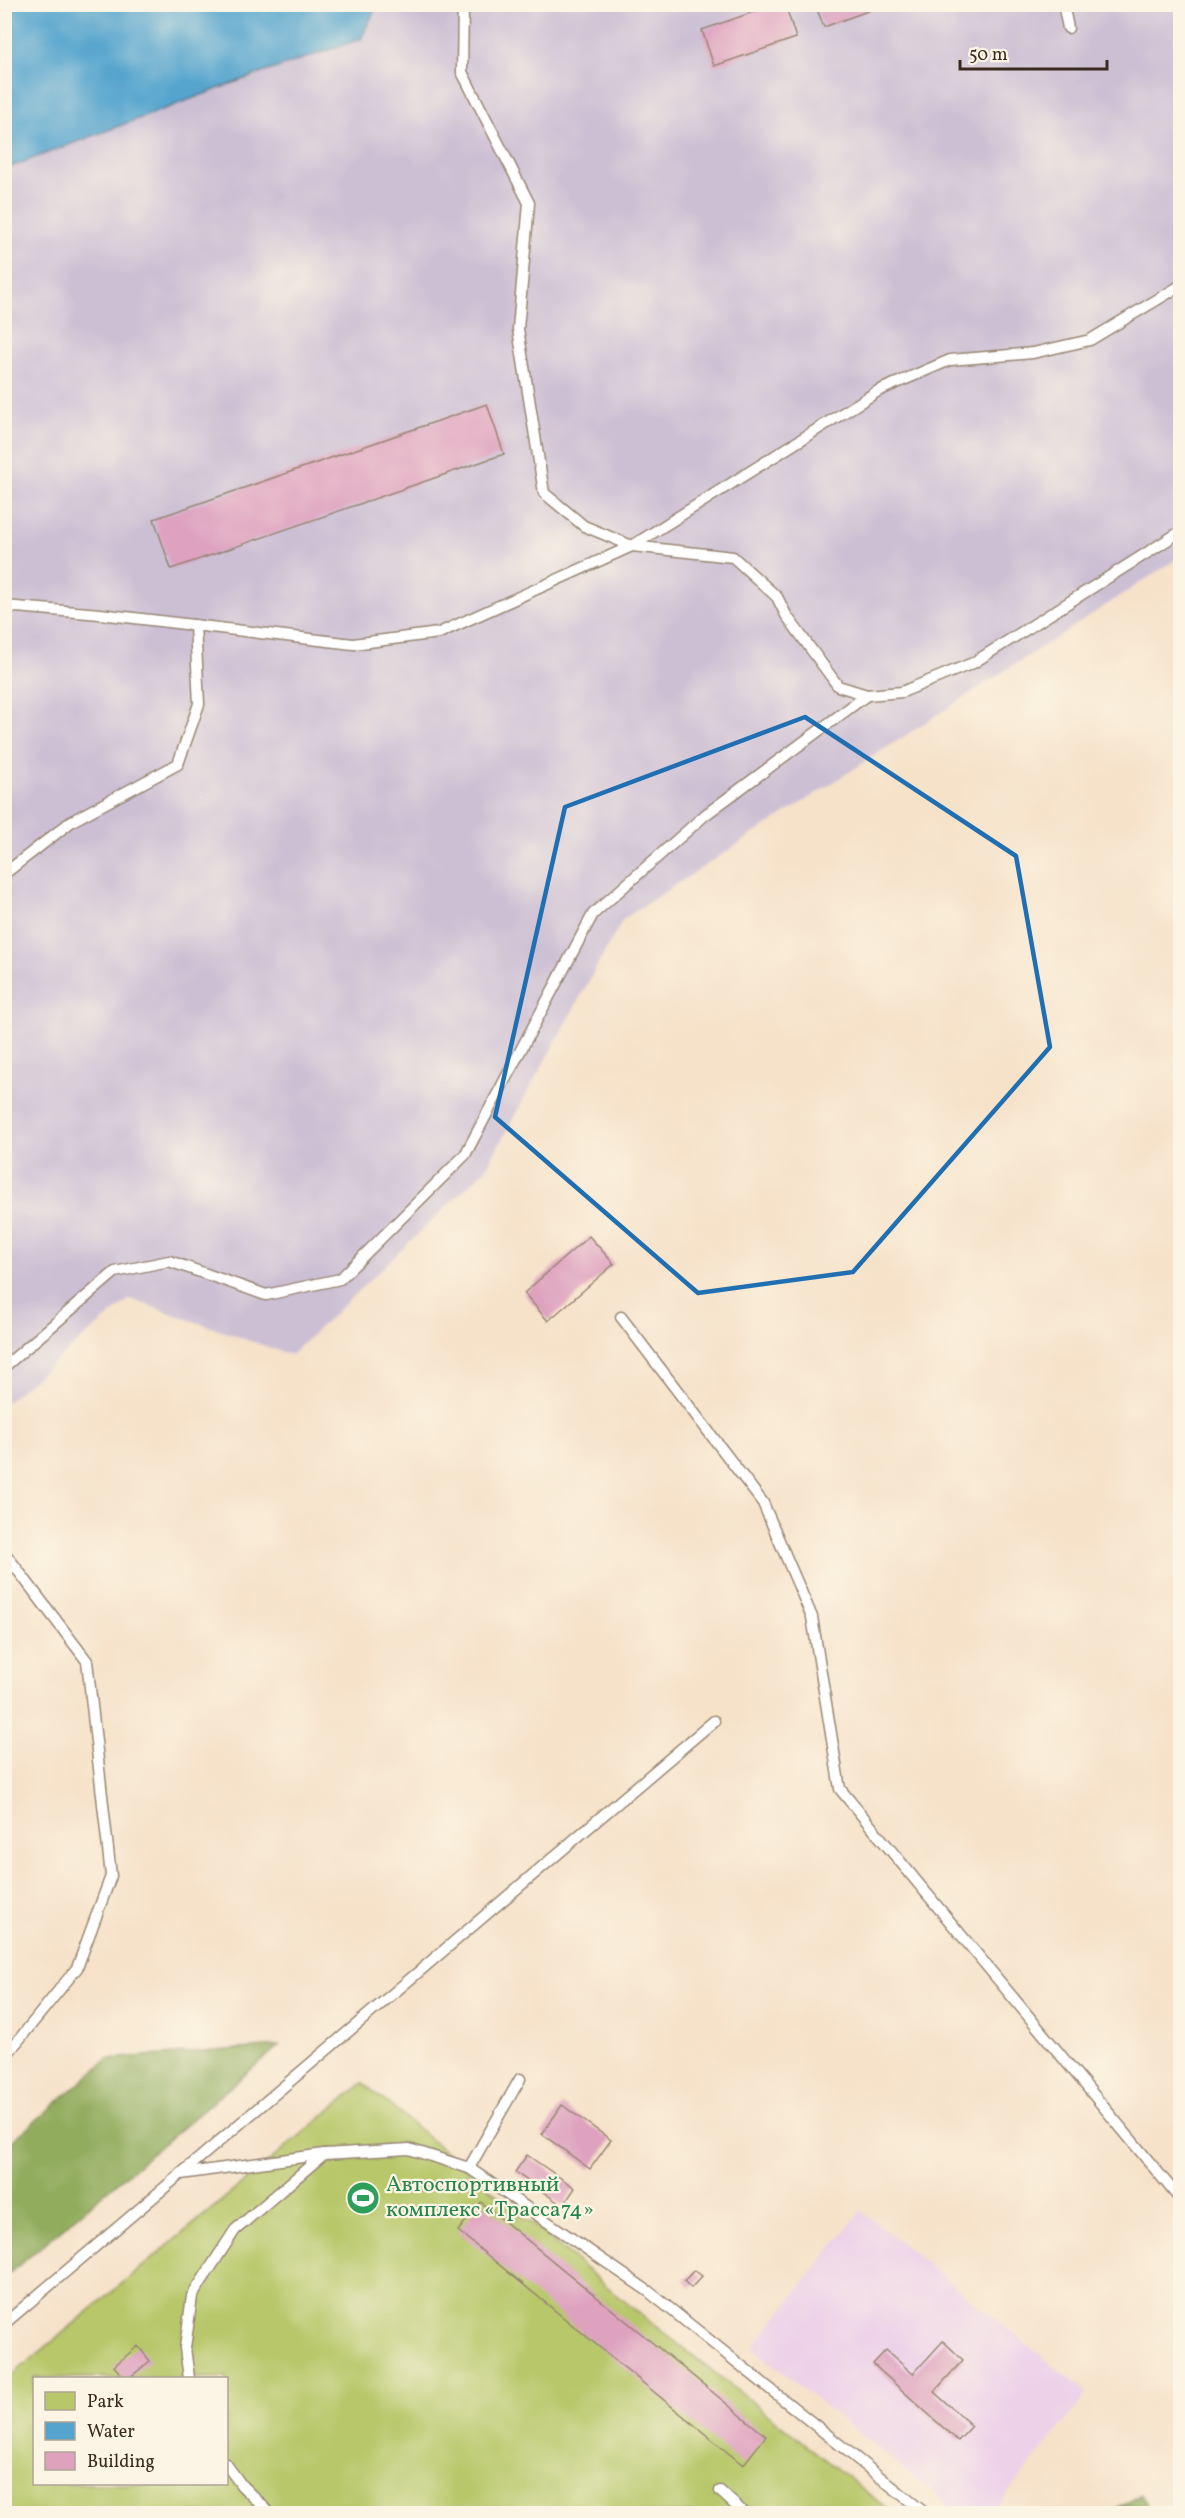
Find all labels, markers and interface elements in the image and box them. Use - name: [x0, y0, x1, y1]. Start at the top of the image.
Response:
- scale bar: [960, 33, 1107, 71]
- text: 50 m: [969, 43, 1008, 68]
- place label: Автоспортивный комплекс «Трасса74»: [386, 2170, 594, 2226]
- sports icon: Автоспортивный комплекс «Трасса74»: [345, 2180, 381, 2216]
- legend: [33, 2377, 228, 2485]
- text: Park: [87, 2390, 124, 2415]
- text: Water: [87, 2420, 135, 2445]
- text: Building: [87, 2450, 155, 2475]

